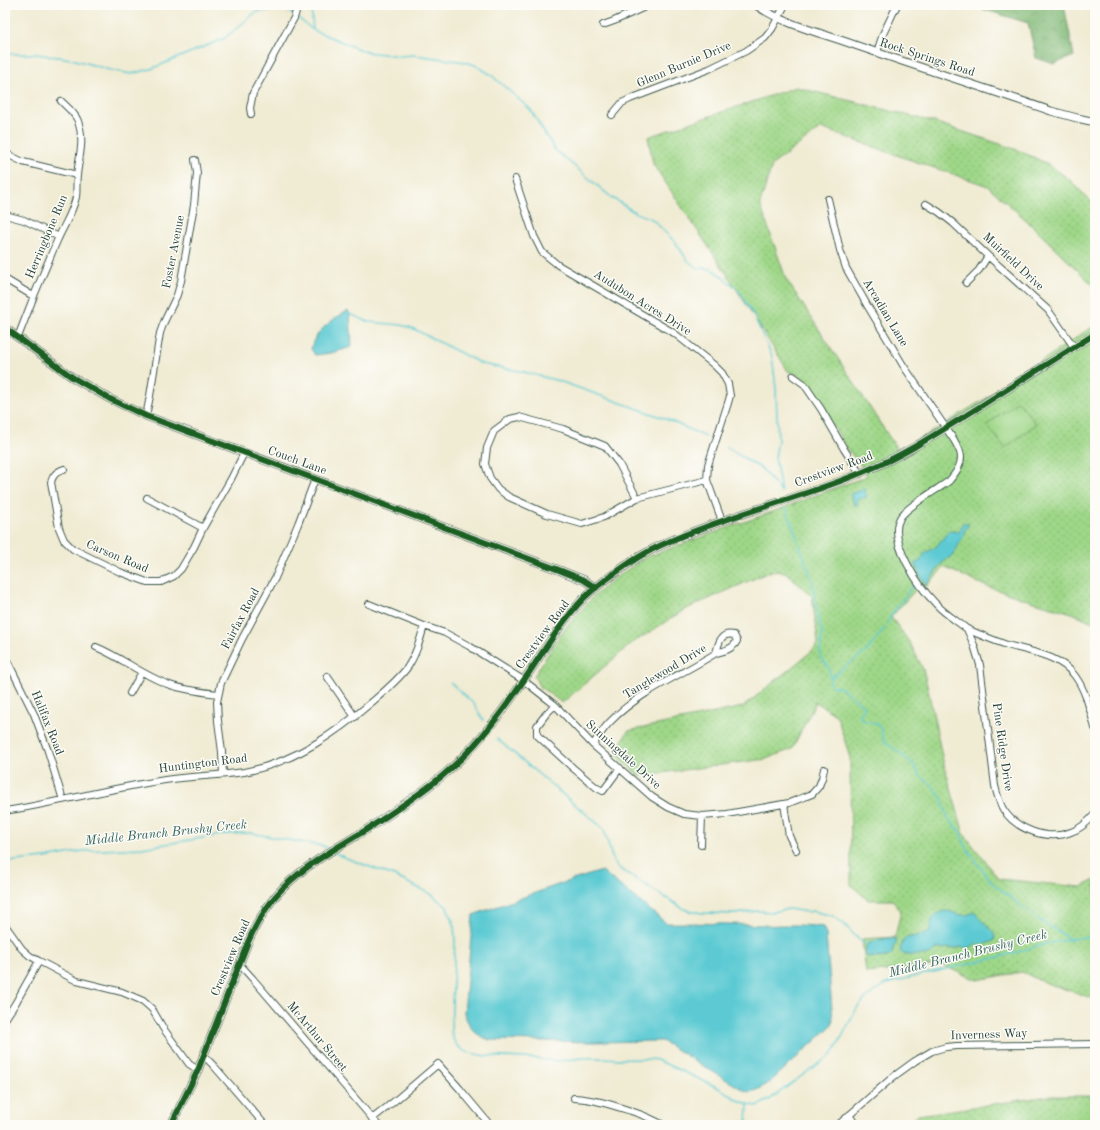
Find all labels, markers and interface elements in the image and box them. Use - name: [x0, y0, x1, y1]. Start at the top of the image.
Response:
- street label: Rock Springs Road: [878, 37, 976, 79]
- street label: Glenn Burnie Drive: [635, 40, 733, 90]
- street label: Herringbone Run: [24, 193, 70, 281]
- street label: Foster Avenue: [161, 214, 187, 290]
- street label: Muirfield Drive: [980, 231, 1046, 293]
- street label: Audubon Acres Drive: [591, 268, 693, 338]
- street label: Arcadian Lane: [860, 277, 910, 349]
- street label: Couch Lane: [266, 445, 328, 477]
- street label: Crestview Road: [793, 450, 875, 490]
- street label: Carson Road: [84, 538, 150, 576]
- street label: Fairfax Road: [220, 586, 262, 652]
- street label: Crestview Road: [514, 598, 572, 672]
- street label: Tanglewood Drive: [621, 642, 709, 702]
- street label: Halifax Road: [29, 689, 65, 757]
- street label: Pine Ridge Drive: [990, 702, 1014, 792]
- street label: Sunningdale Drive: [583, 718, 663, 792]
- street label: Huntington Road: [158, 753, 248, 775]
- water label: Middle Branch Brushy Creek: [83, 818, 248, 848]
- street label: Crestview Road: [209, 918, 253, 998]
- water label: Middle Branch Brushy Creek: [886, 928, 1049, 980]
- street label: McArthur Street: [285, 1000, 349, 1074]
- street label: Inverness Way: [950, 1028, 1028, 1042]

